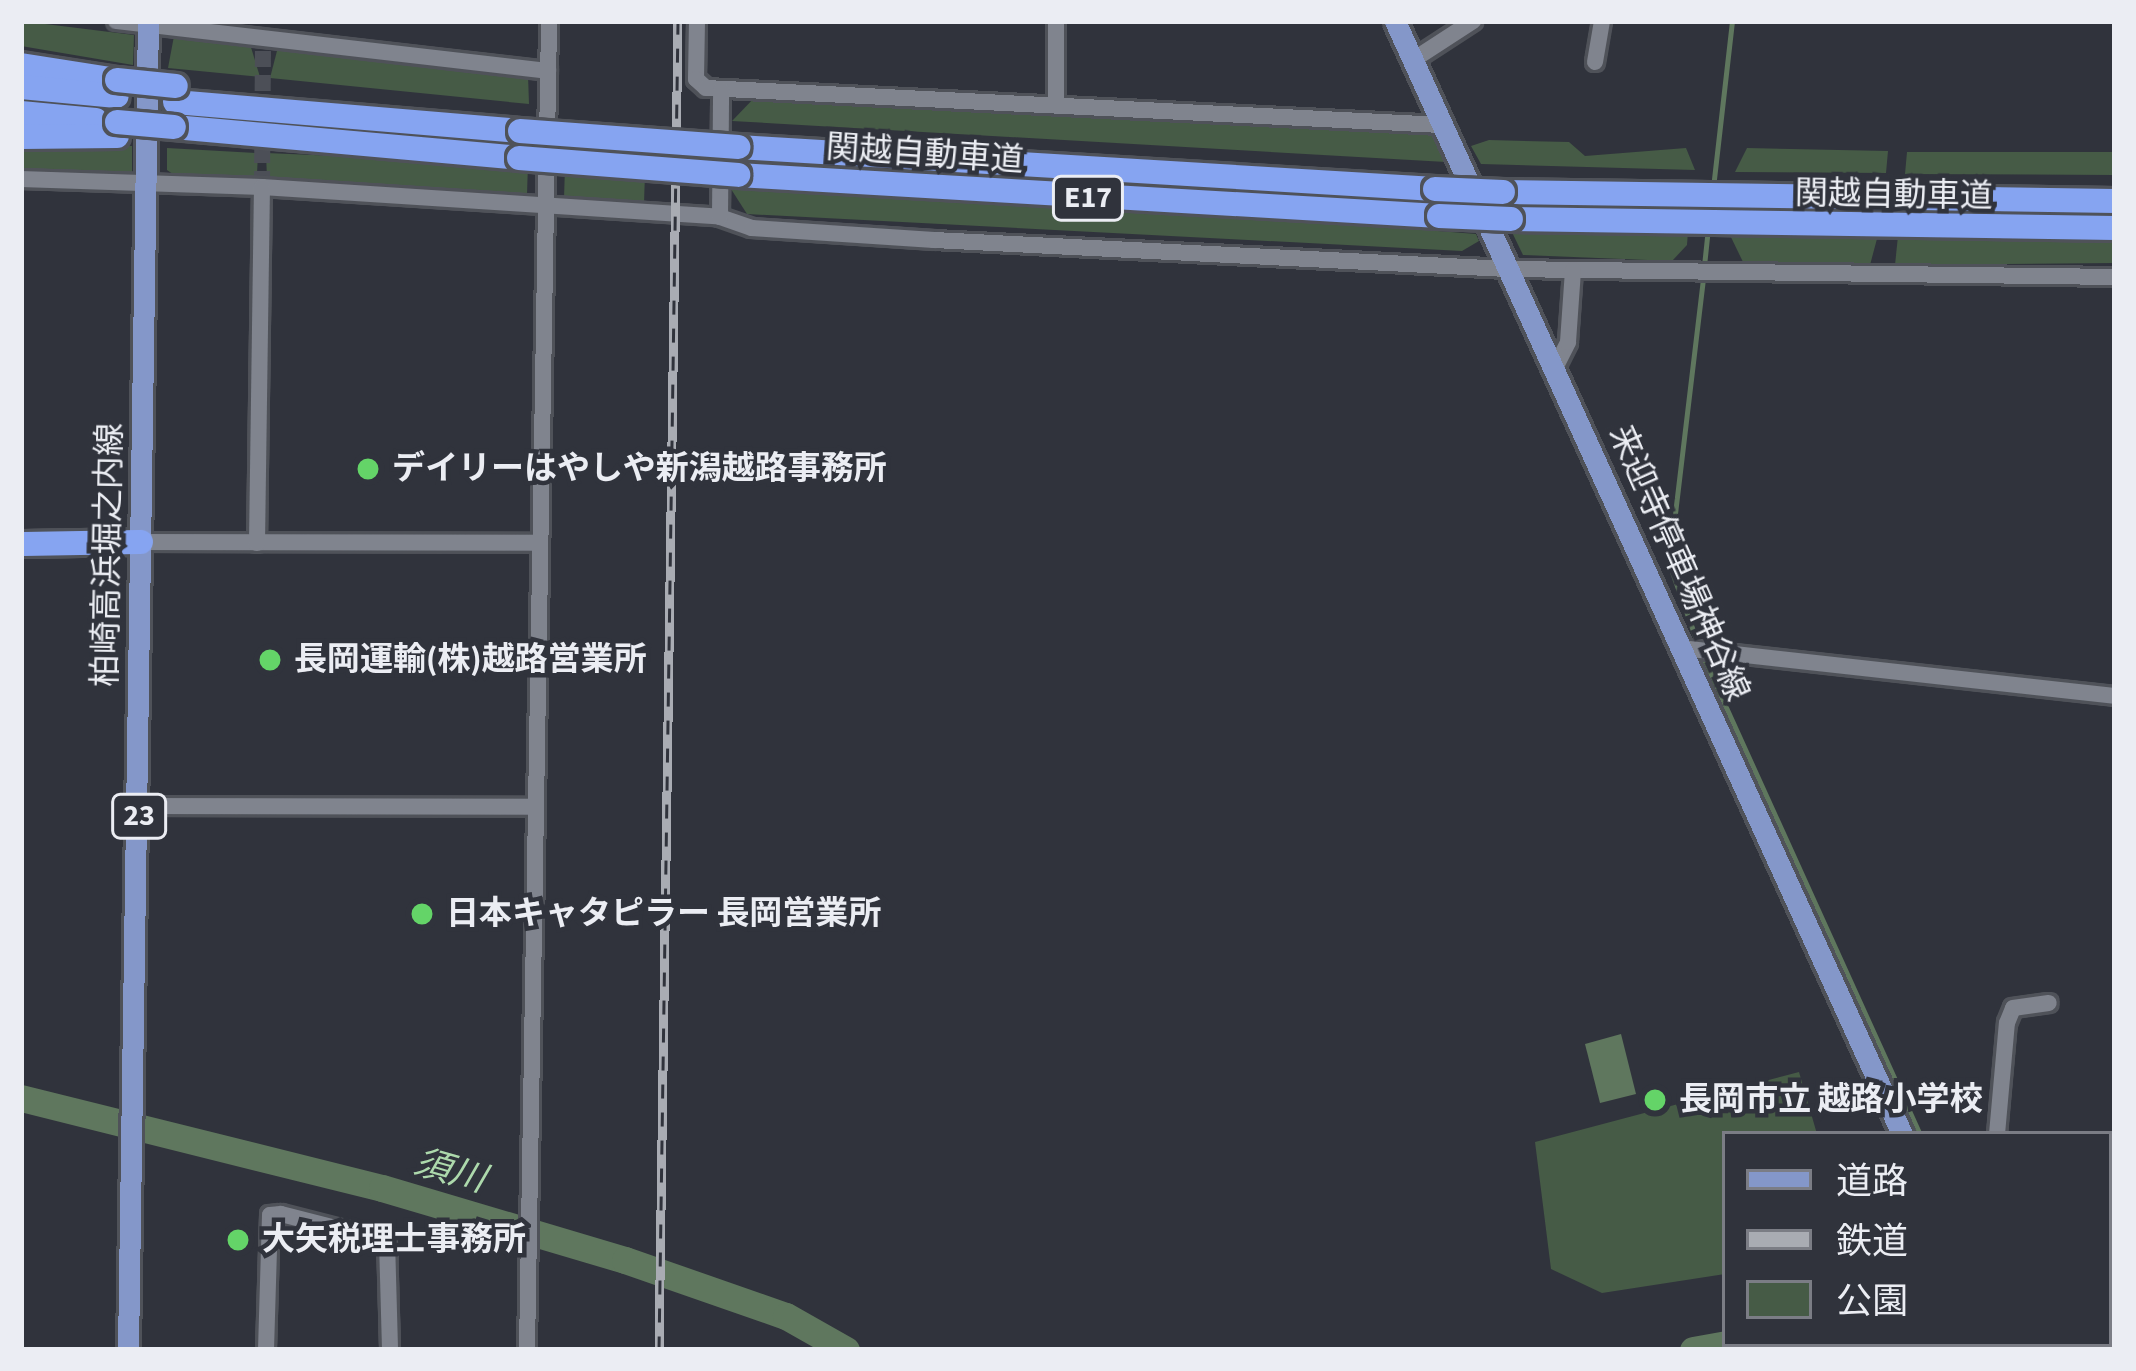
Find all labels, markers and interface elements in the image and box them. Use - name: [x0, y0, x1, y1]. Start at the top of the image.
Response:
- street label: 関越自動車道: [825, 127, 1025, 181]
- street label: 関越自動車道: [1795, 173, 1993, 217]
- road number: E17: [1049, 174, 1127, 222]
- street label: 来迎寺停車場神谷線: [1601, 419, 1757, 707]
- street label: 柏崎高浜堀之内線: [86, 423, 130, 687]
- place label: デイリーはやしや新潟越路事務所: [392, 449, 887, 489]
- marker: デイリーはやしや新潟越路事務所: [355, 456, 381, 482]
- place label: 長岡運輸(株)越路営業所: [294, 640, 647, 680]
- marker: 長岡運輸(株)越路営業所: [257, 647, 283, 673]
- road number: 23: [109, 792, 169, 840]
- place label: 日本キャタピラー 長岡営業所: [446, 894, 882, 934]
- marker: 日本キャタピラー 長岡営業所: [409, 901, 435, 927]
- place label: 長岡市立 越路小学校: [1679, 1080, 1983, 1120]
- marker: 長岡市立 越路小学校: [1642, 1087, 1668, 1113]
- legend: [1722, 1131, 2112, 1347]
- water label: 須川: [409, 1140, 491, 1202]
- text: 道路: [1836, 1156, 1908, 1207]
- text: 鉄道: [1836, 1216, 1908, 1267]
- place label: 大矢税理士事務所: [262, 1220, 526, 1260]
- marker: 大矢税理士事務所: [225, 1227, 251, 1253]
- text: 公園: [1836, 1276, 1908, 1327]

